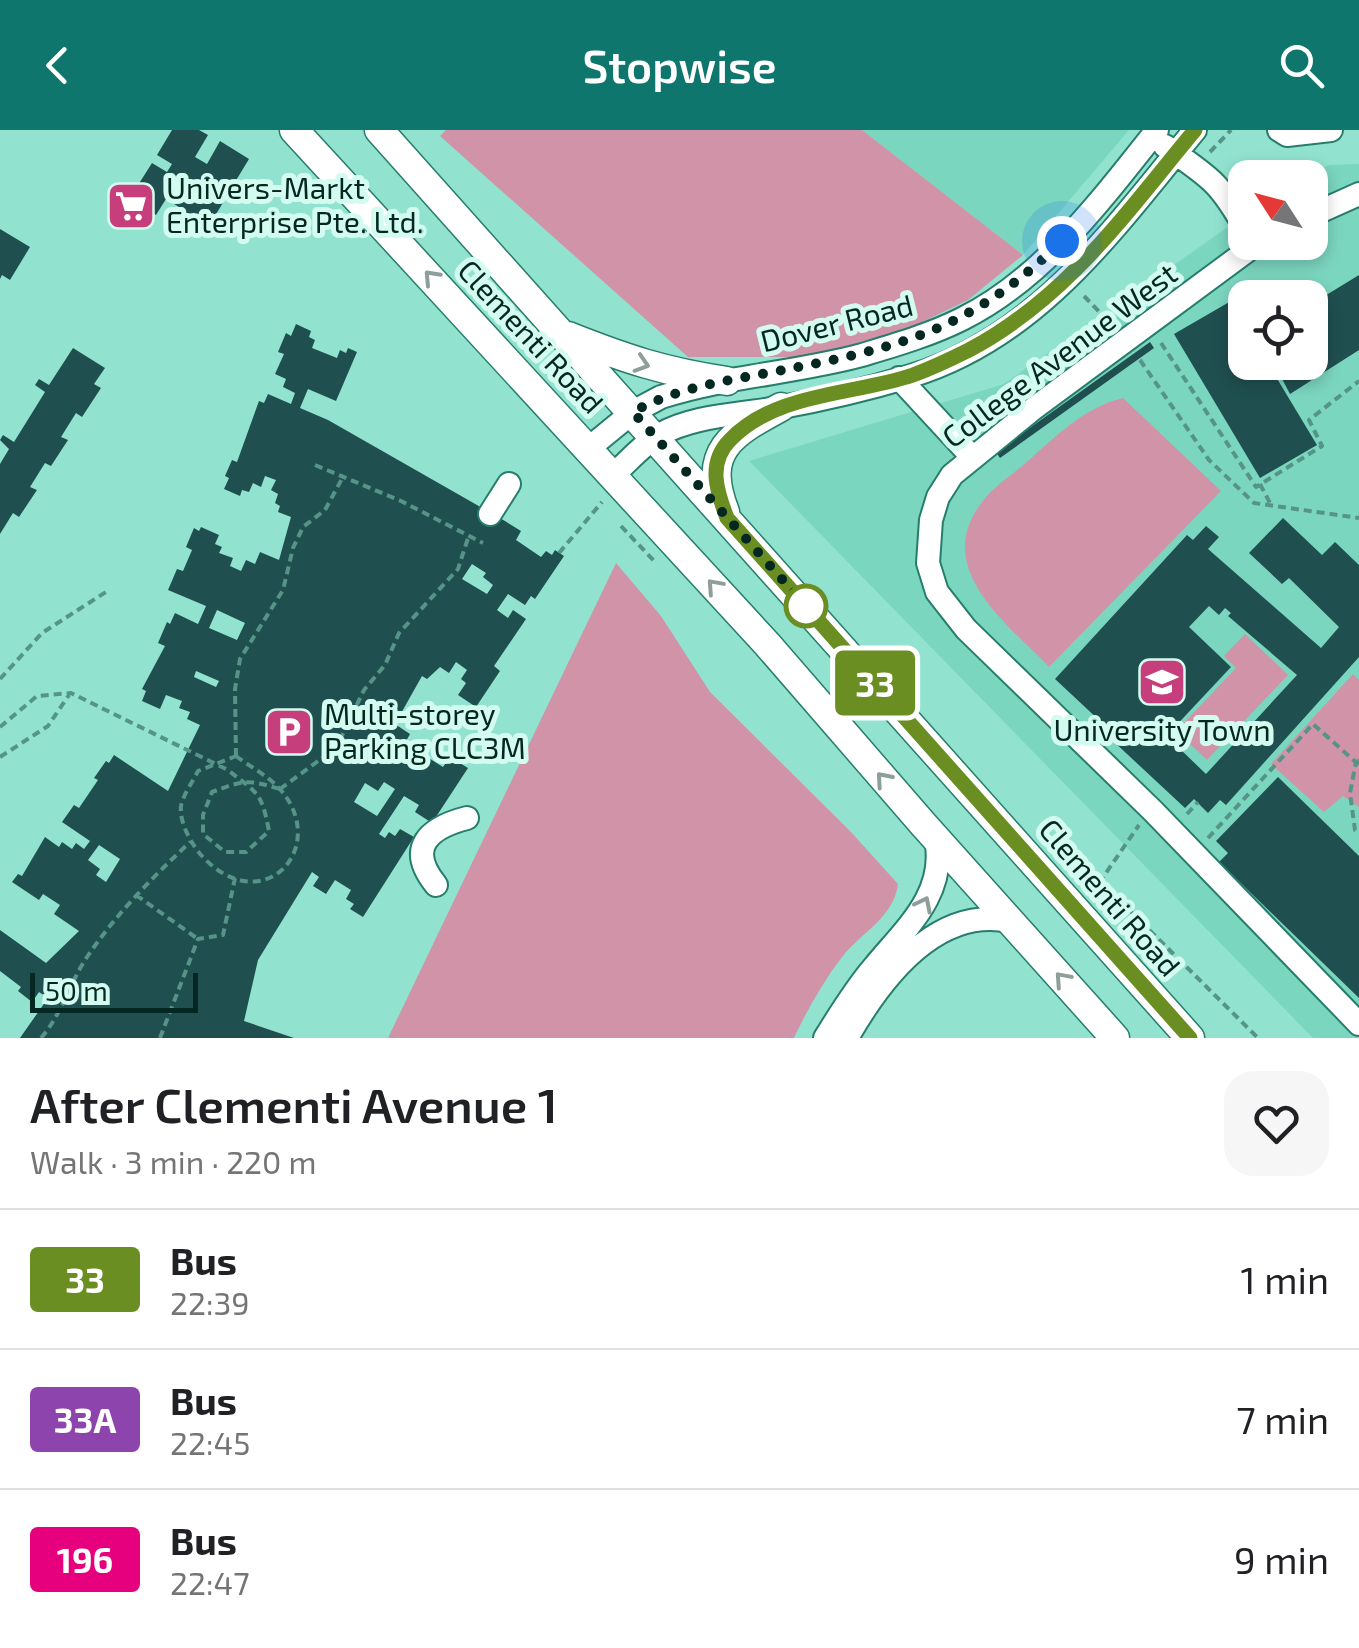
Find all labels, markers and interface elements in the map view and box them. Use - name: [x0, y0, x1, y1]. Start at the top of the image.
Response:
- icon: back: [30, 38, 85, 93]
- text: Stopwise: [582, 38, 777, 92]
- icon: search: [1274, 38, 1329, 93]
- north arrow: [1228, 160, 1328, 260]
- map controls: [1228, 160, 1328, 380]
- place label: Univers-Markt Enterprise Pte. Ltd.: [166, 169, 424, 239]
- supermarket icon: Univers-Markt Enterprise Pte. Ltd.: [105, 180, 157, 232]
- your location: [1037, 216, 1087, 266]
- street label: Clementi Road: [451, 251, 612, 420]
- street label: College Avenue West: [934, 254, 1183, 454]
- one-way arrow: [425, 270, 443, 289]
- button: locate: [1228, 280, 1328, 380]
- street label: Dover Road: [757, 286, 916, 358]
- one-way arrow: [633, 352, 650, 373]
- one-way arrow: [708, 579, 726, 597]
- unlabelled marker: [785, 585, 827, 627]
- line badge: 33: [830, 650, 920, 716]
- school or university icon: University Town: [1136, 656, 1188, 708]
- text: 33: [855, 662, 895, 704]
- place label: Multi-storey Parking CLC3M: [324, 695, 526, 765]
- parking icon: Multi-storey Parking CLC3M: [263, 706, 315, 758]
- place label: University Town: [1053, 711, 1271, 747]
- one-way arrow: [876, 772, 894, 791]
- street label: Clementi Road: [1032, 811, 1189, 983]
- one-way arrow: [912, 896, 931, 914]
- scale bar: [30, 968, 198, 1013]
- one-way arrow: [1056, 972, 1074, 991]
- text: 50 m: [45, 973, 108, 1007]
- button: heart: [1224, 1071, 1329, 1176]
- text: After Clementi Avenue 1: [30, 1075, 558, 1133]
- text: Walk · 3 min · 220 m: [30, 1142, 317, 1180]
- text: Bus: [170, 1237, 237, 1283]
- text: 1 min: [1241, 1256, 1329, 1302]
- text: 33: [65, 1258, 105, 1300]
- text: 22:39: [170, 1283, 250, 1321]
- text: Bus: [170, 1377, 237, 1423]
- text: 7 min: [1236, 1396, 1329, 1442]
- text: 33A: [54, 1398, 116, 1440]
- text: 22:45: [170, 1423, 250, 1461]
- text: Bus: [170, 1517, 237, 1563]
- text: 9 min: [1234, 1536, 1329, 1582]
- text: 196: [57, 1538, 113, 1580]
- text: 22:47: [170, 1563, 250, 1601]

